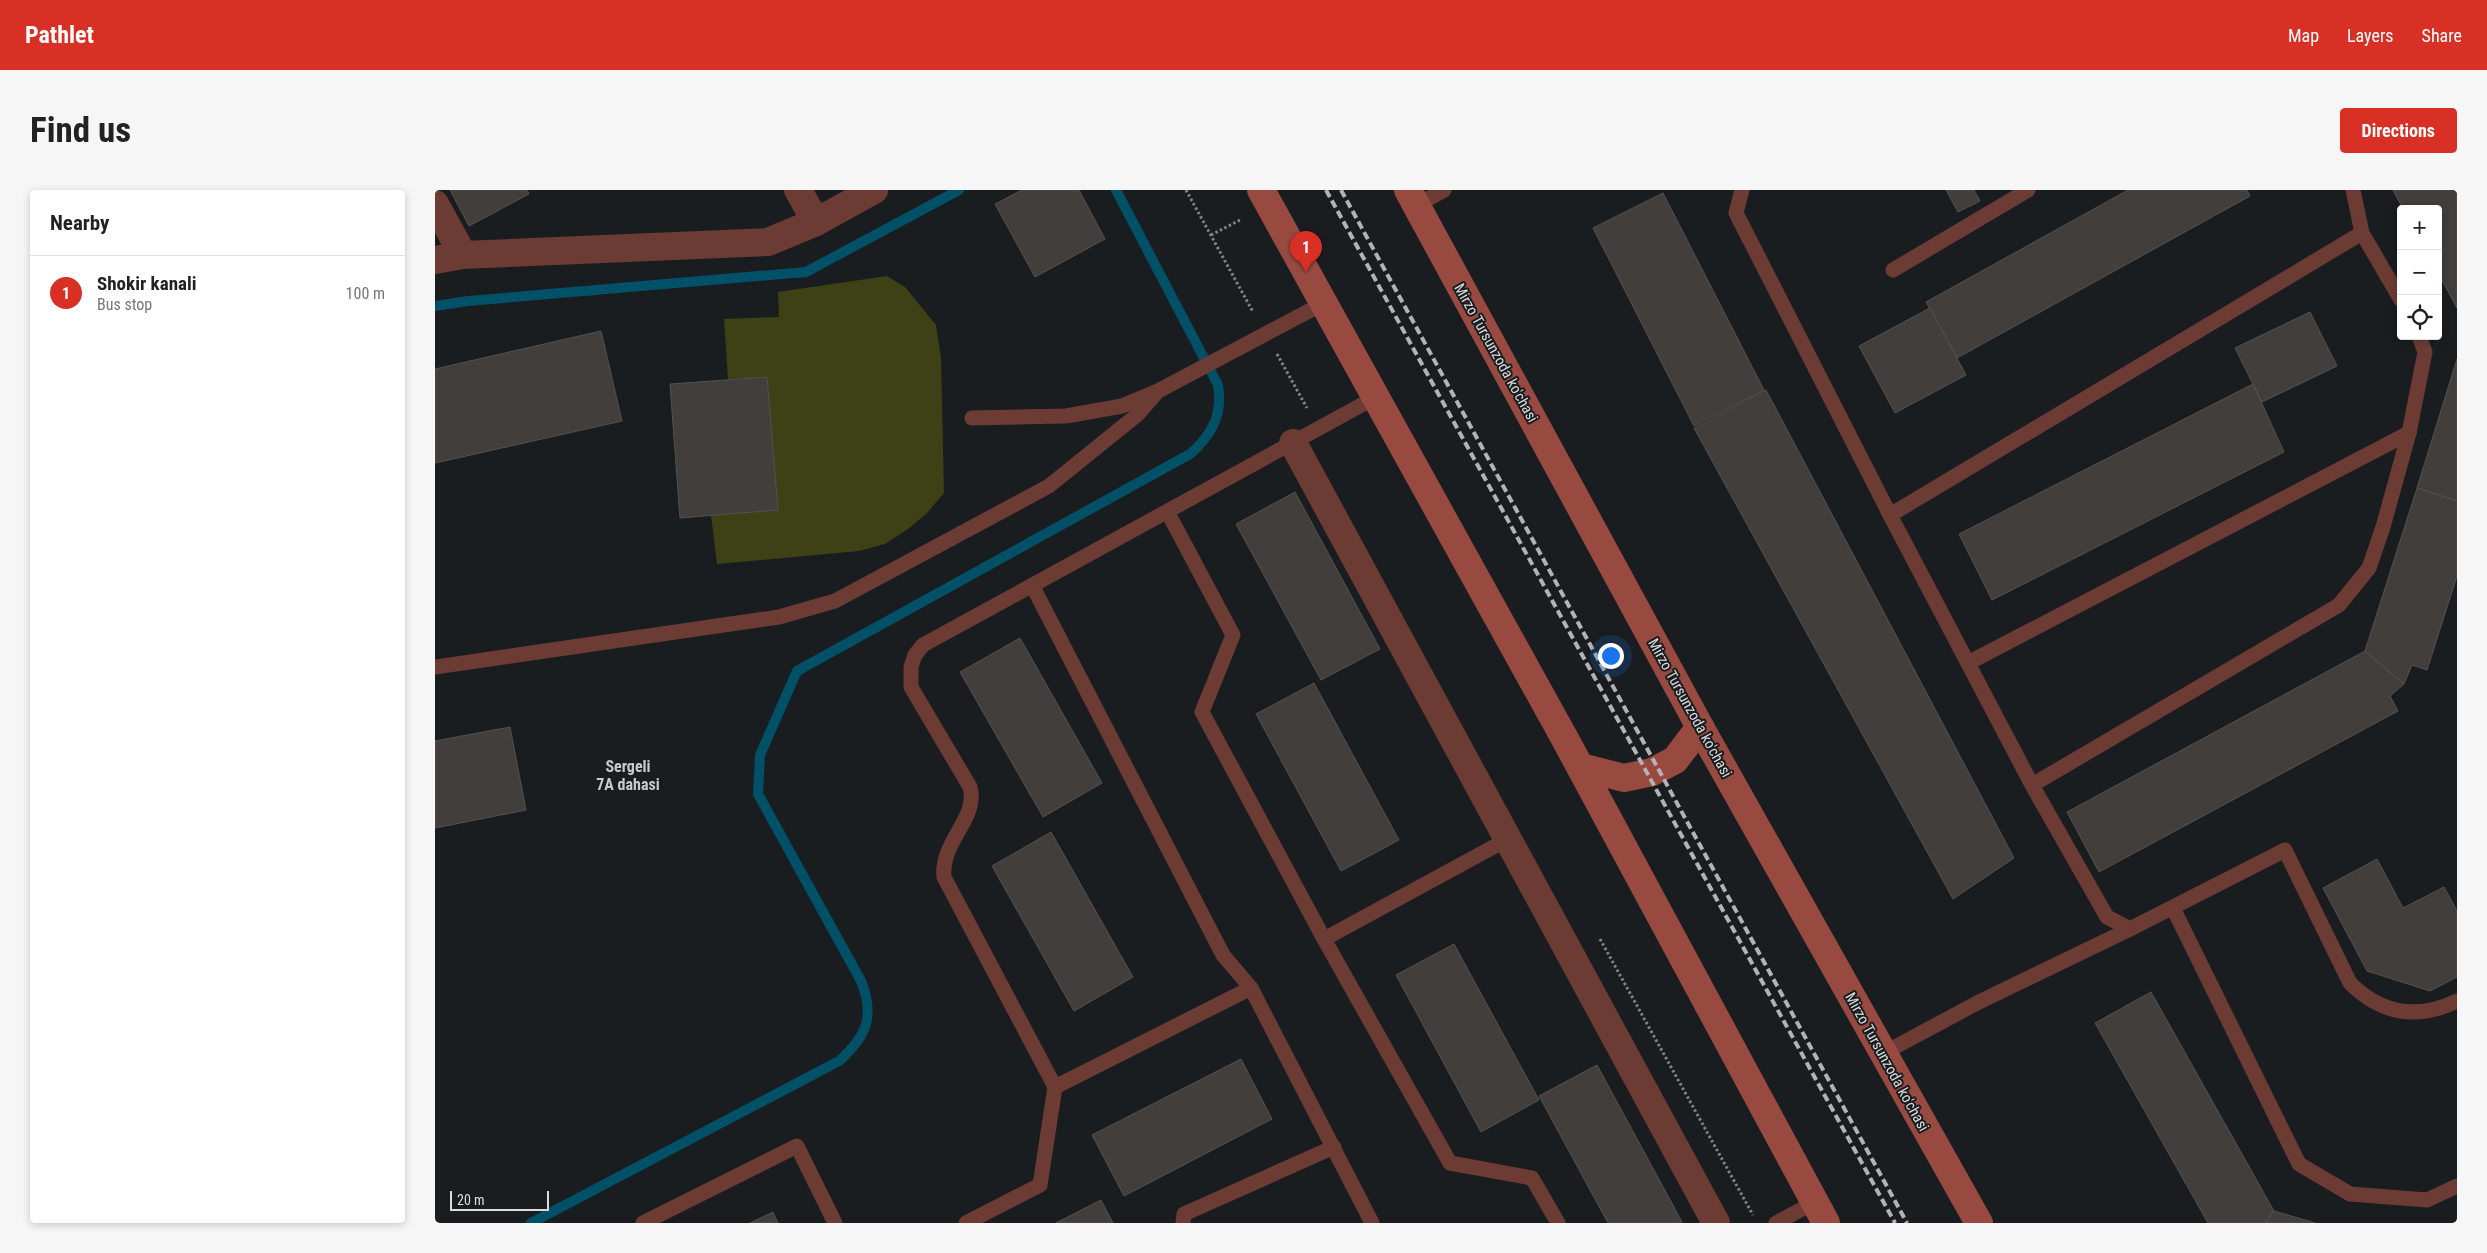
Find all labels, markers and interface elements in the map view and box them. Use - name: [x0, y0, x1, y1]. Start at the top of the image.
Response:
- text: Pathlet: [25, 21, 94, 49]
- text: Map: [2288, 25, 2319, 46]
- text: Layers: [2347, 25, 2394, 46]
- text: Share: [2422, 25, 2462, 46]
- button: Directions: [2340, 108, 2457, 153]
- text: Find us: [30, 110, 131, 151]
- map controls: [2397, 205, 2442, 340]
- button: +: [2397, 205, 2442, 250]
- text: Nearby: [50, 211, 109, 235]
- pin: 1: [1290, 231, 1322, 272]
- button: −: [2397, 250, 2442, 295]
- text: Shokir kanali: [97, 272, 197, 295]
- street label: Mirzo Tursunzoda ko'chasi: [1450, 280, 1542, 426]
- text: 1: [62, 284, 70, 303]
- text: 100 m: [346, 284, 385, 303]
- text: Bus stop: [97, 295, 152, 314]
- button: locate: [2397, 295, 2442, 340]
- street label: Mirzo Tursunzoda ko'chasi: [1644, 635, 1736, 781]
- your location: [1598, 643, 1624, 669]
- district label: Sergeli 7A dahasi: [596, 757, 660, 794]
- street label: Mirzo Tursunzoda ko'chasi: [1841, 989, 1933, 1135]
- scale bar: [450, 1188, 549, 1211]
- text: 20 m: [457, 1192, 485, 1208]

